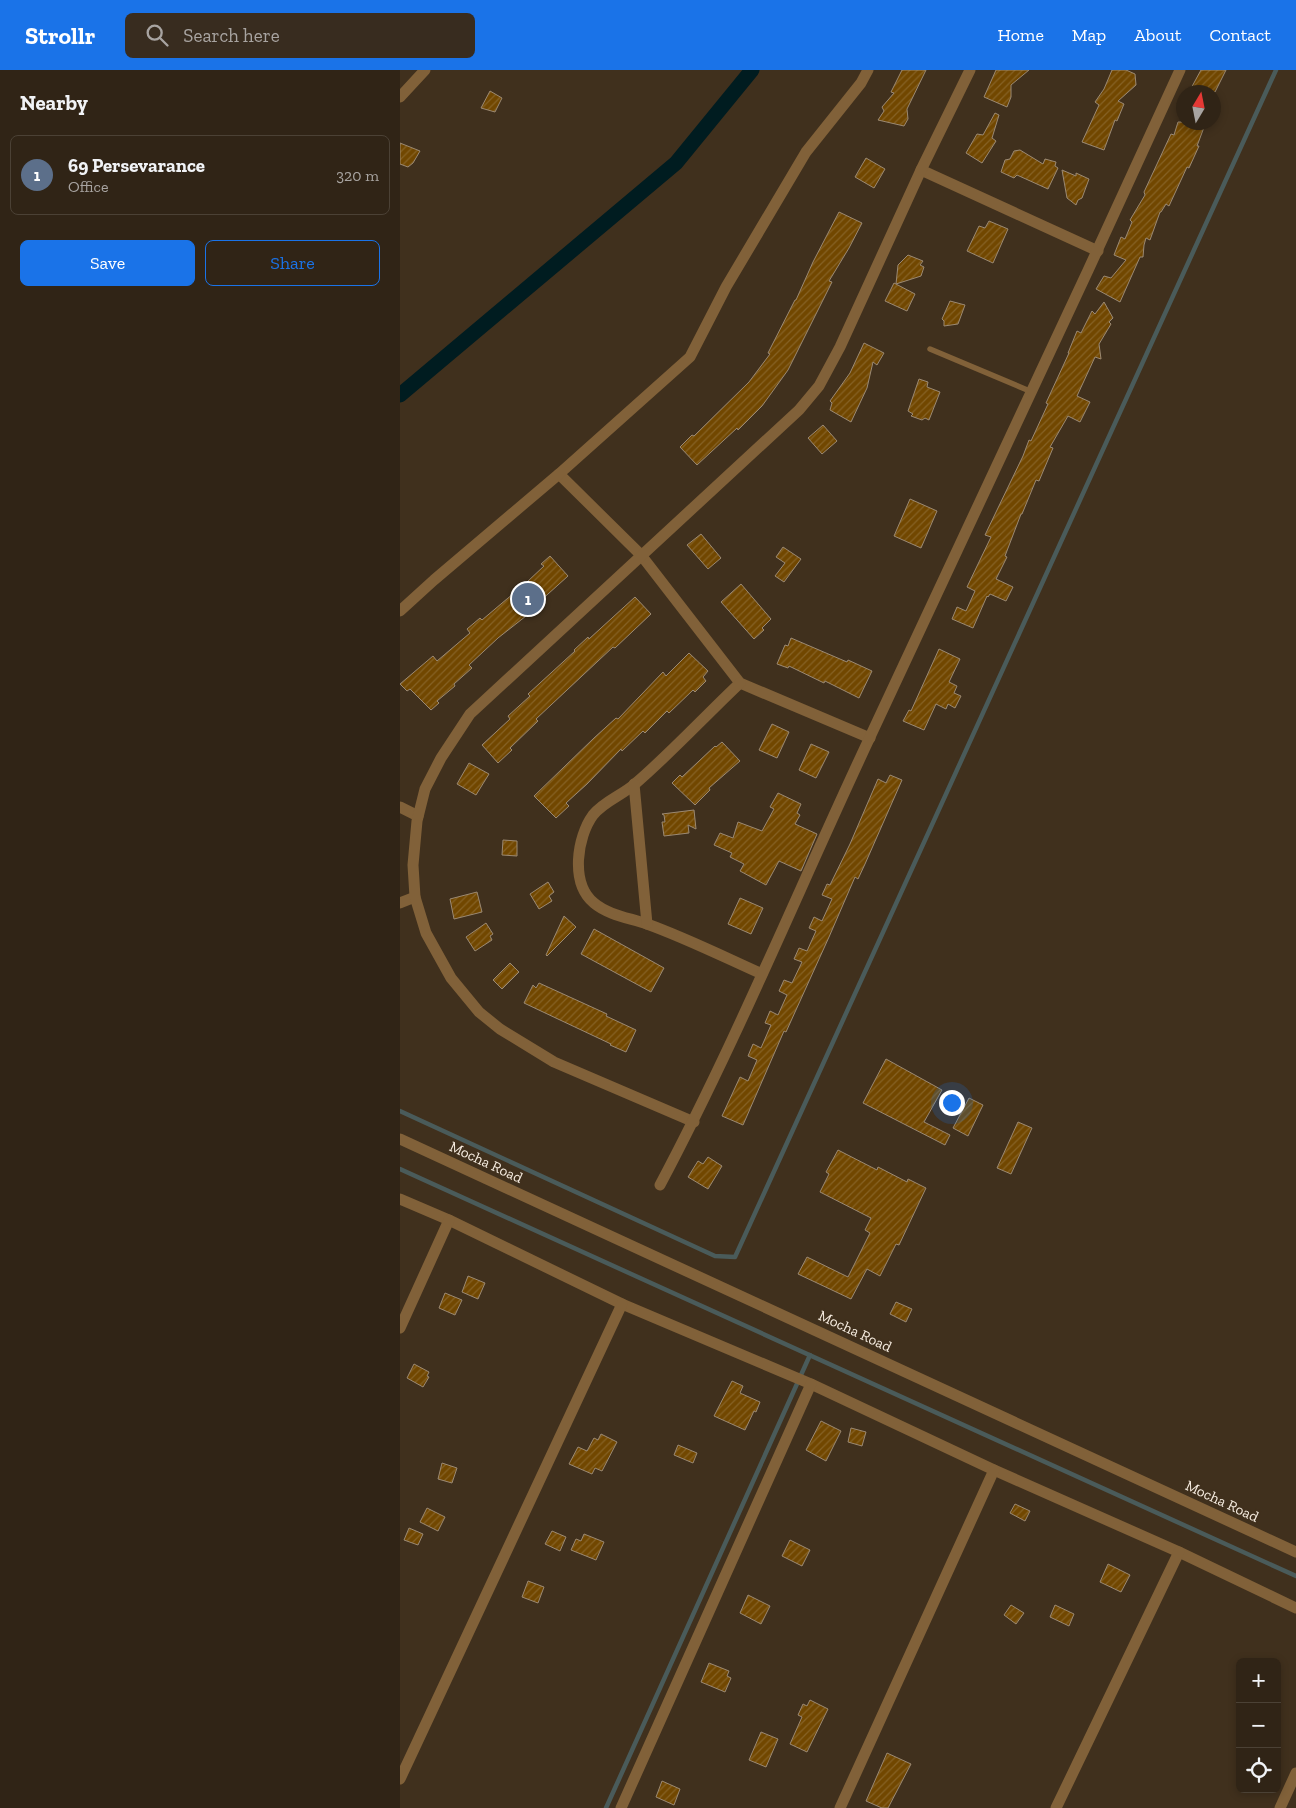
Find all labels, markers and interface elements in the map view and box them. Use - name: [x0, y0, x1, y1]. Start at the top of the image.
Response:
- search box: [125, 13, 475, 58]
- text: Strollr: [25, 21, 95, 50]
- icon: search: [143, 21, 171, 49]
- text: Search here: [183, 24, 280, 47]
- text: Home: [997, 24, 1044, 46]
- text: Map: [1072, 24, 1106, 46]
- text: About: [1134, 24, 1181, 46]
- text: Contact: [1209, 24, 1271, 46]
- north arrow: [1176, 85, 1221, 130]
- text: Nearby: [20, 90, 88, 115]
- text: 69 Persevarance: [68, 154, 205, 177]
- text: 1: [34, 166, 40, 185]
- text: 320 m: [336, 166, 379, 185]
- text: Office: [68, 177, 108, 196]
- button: Save: [20, 240, 195, 286]
- button: Share: [205, 240, 380, 286]
- pin: 1: [512, 580, 544, 618]
- your location: [939, 1090, 965, 1116]
- street label: Mocha Road: [446, 1137, 526, 1187]
- street label: Mocha Road: [815, 1306, 895, 1356]
- street label: Mocha Road: [1182, 1476, 1262, 1526]
- map controls: [1236, 1658, 1281, 1793]
- button: +: [1236, 1658, 1281, 1703]
- button: −: [1236, 1703, 1281, 1748]
- button: locate: [1236, 1748, 1281, 1793]

